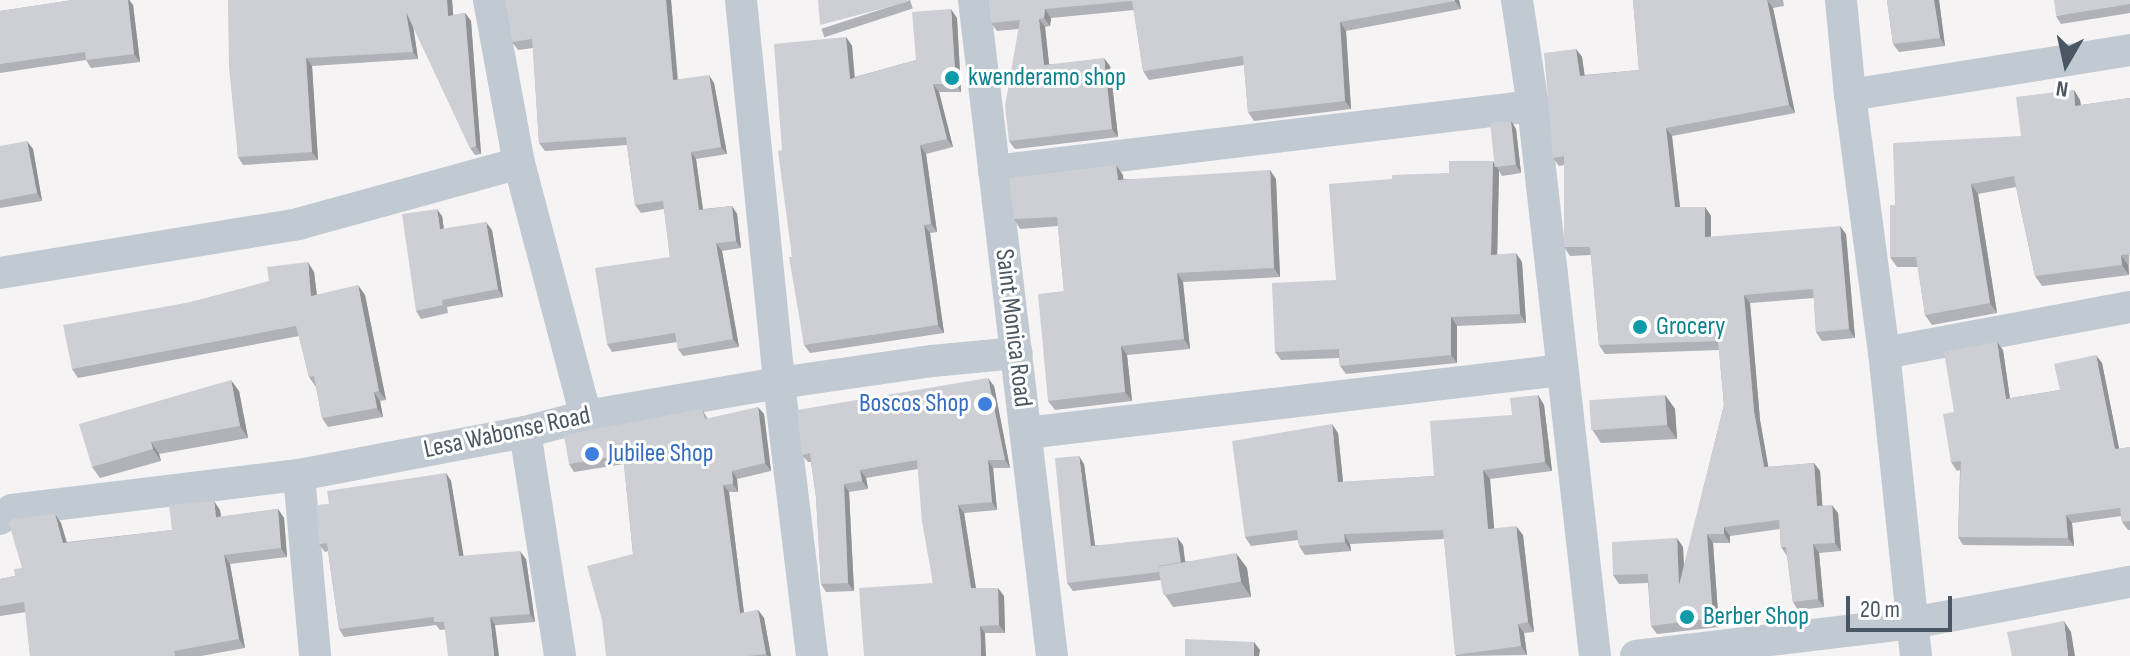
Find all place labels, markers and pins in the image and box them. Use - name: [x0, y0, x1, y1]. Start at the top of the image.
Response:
- place label: kwenderamo shop: [968, 62, 1126, 94]
- marker: kwenderamo shop: [943, 69, 961, 87]
- place label: Grocery: [1656, 311, 1725, 343]
- marker: Grocery: [1631, 318, 1649, 336]
- place label: Boscos Shop: [859, 388, 969, 420]
- marker: Boscos Shop: [976, 395, 994, 413]
- place label: Jubilee Shop: [608, 438, 714, 470]
- marker: Jubilee Shop: [583, 445, 601, 463]
- place label: Berber Shop: [1703, 601, 1809, 633]
- marker: Berber Shop: [1678, 608, 1696, 626]

